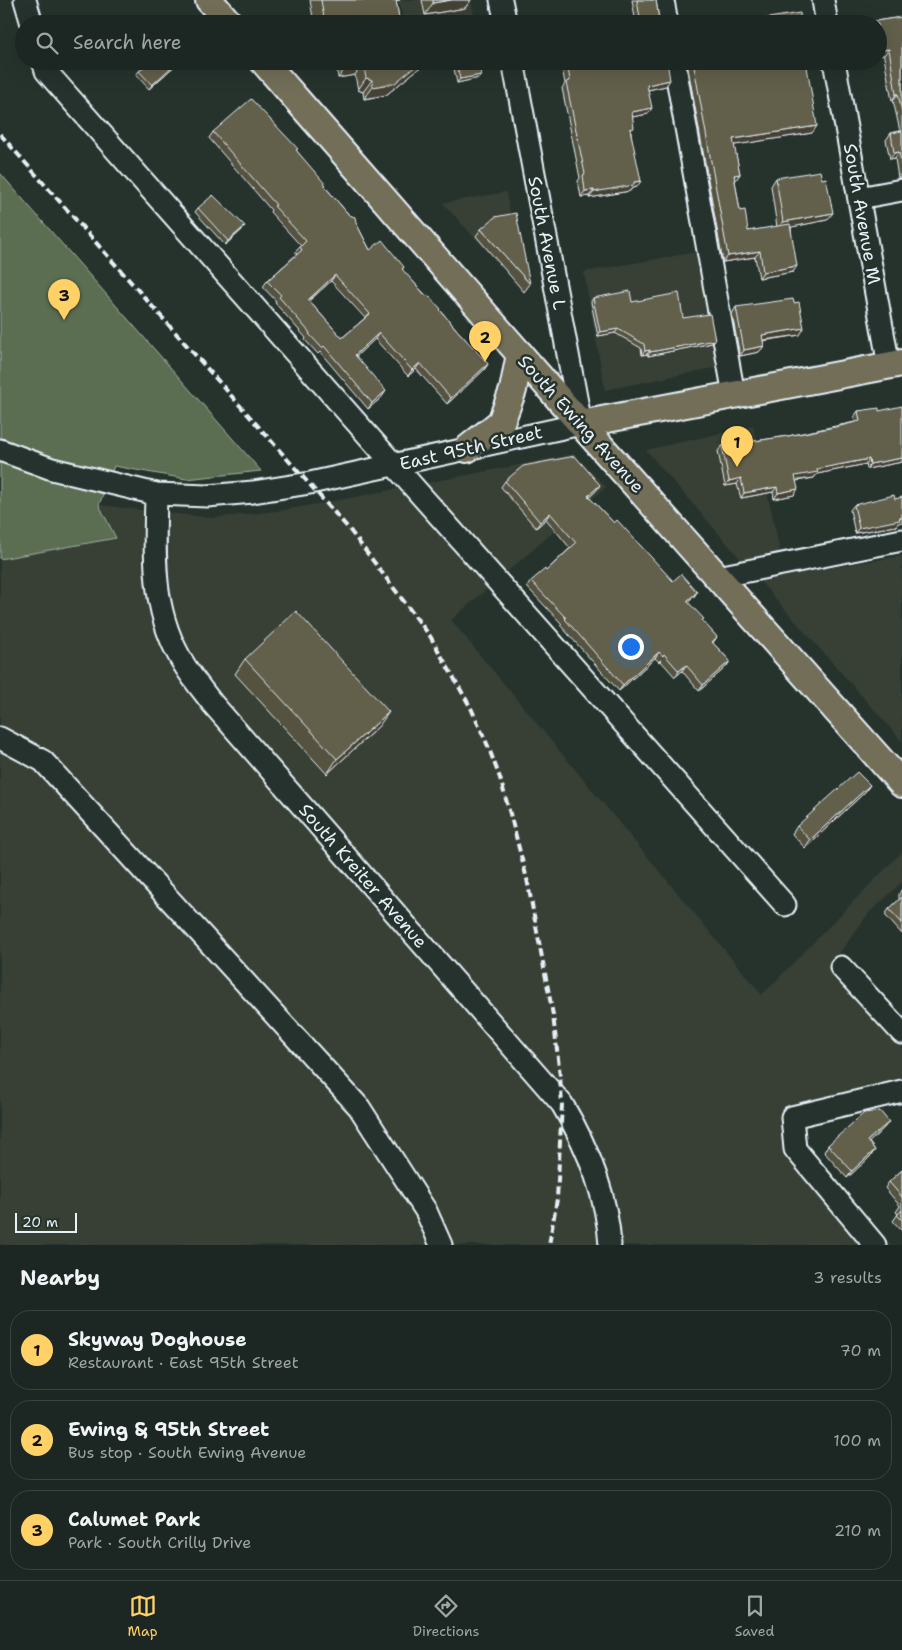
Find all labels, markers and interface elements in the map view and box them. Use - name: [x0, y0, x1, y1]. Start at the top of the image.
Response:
- search box: [15, 15, 887, 70]
- icon: search: [33, 29, 61, 57]
- text: Search here: [73, 30, 182, 55]
- street label: South Avenue M: [838, 142, 886, 286]
- street label: South Avenue L: [522, 174, 572, 312]
- pin: 3: [48, 279, 80, 320]
- pin: 2: [469, 321, 501, 362]
- street label: South Ewing Avenue: [512, 350, 650, 498]
- street label: East 95th Street: [397, 420, 545, 476]
- pin: 1: [721, 426, 753, 467]
- your location: [618, 634, 644, 660]
- street label: South Kreiter Avenue: [293, 799, 433, 953]
- scale bar: [15, 1210, 78, 1233]
- text: 20 m: [22, 1213, 58, 1231]
- text: Nearby: [20, 1264, 100, 1292]
- text: 3 results: [813, 1267, 882, 1288]
- text: Skyway Doghouse: [68, 1327, 247, 1352]
- text: 1: [33, 1340, 41, 1361]
- text: 70 m: [840, 1340, 881, 1361]
- text: Restaurant · East 95th Street: [68, 1352, 299, 1373]
- text: Ewing & 95th Street: [68, 1417, 269, 1442]
- text: 2: [31, 1430, 43, 1451]
- text: 100 m: [833, 1430, 881, 1451]
- text: Bus stop · South Ewing Avenue: [68, 1442, 306, 1463]
- text: Calumet Park: [68, 1507, 201, 1532]
- text: 3: [31, 1520, 43, 1541]
- text: 210 m: [834, 1520, 881, 1541]
- text: Park · South Crilly Drive: [68, 1532, 251, 1553]
- tab: Map: [128, 1592, 158, 1640]
- tab: Directions: [413, 1592, 479, 1640]
- tab: Saved: [735, 1592, 774, 1640]

